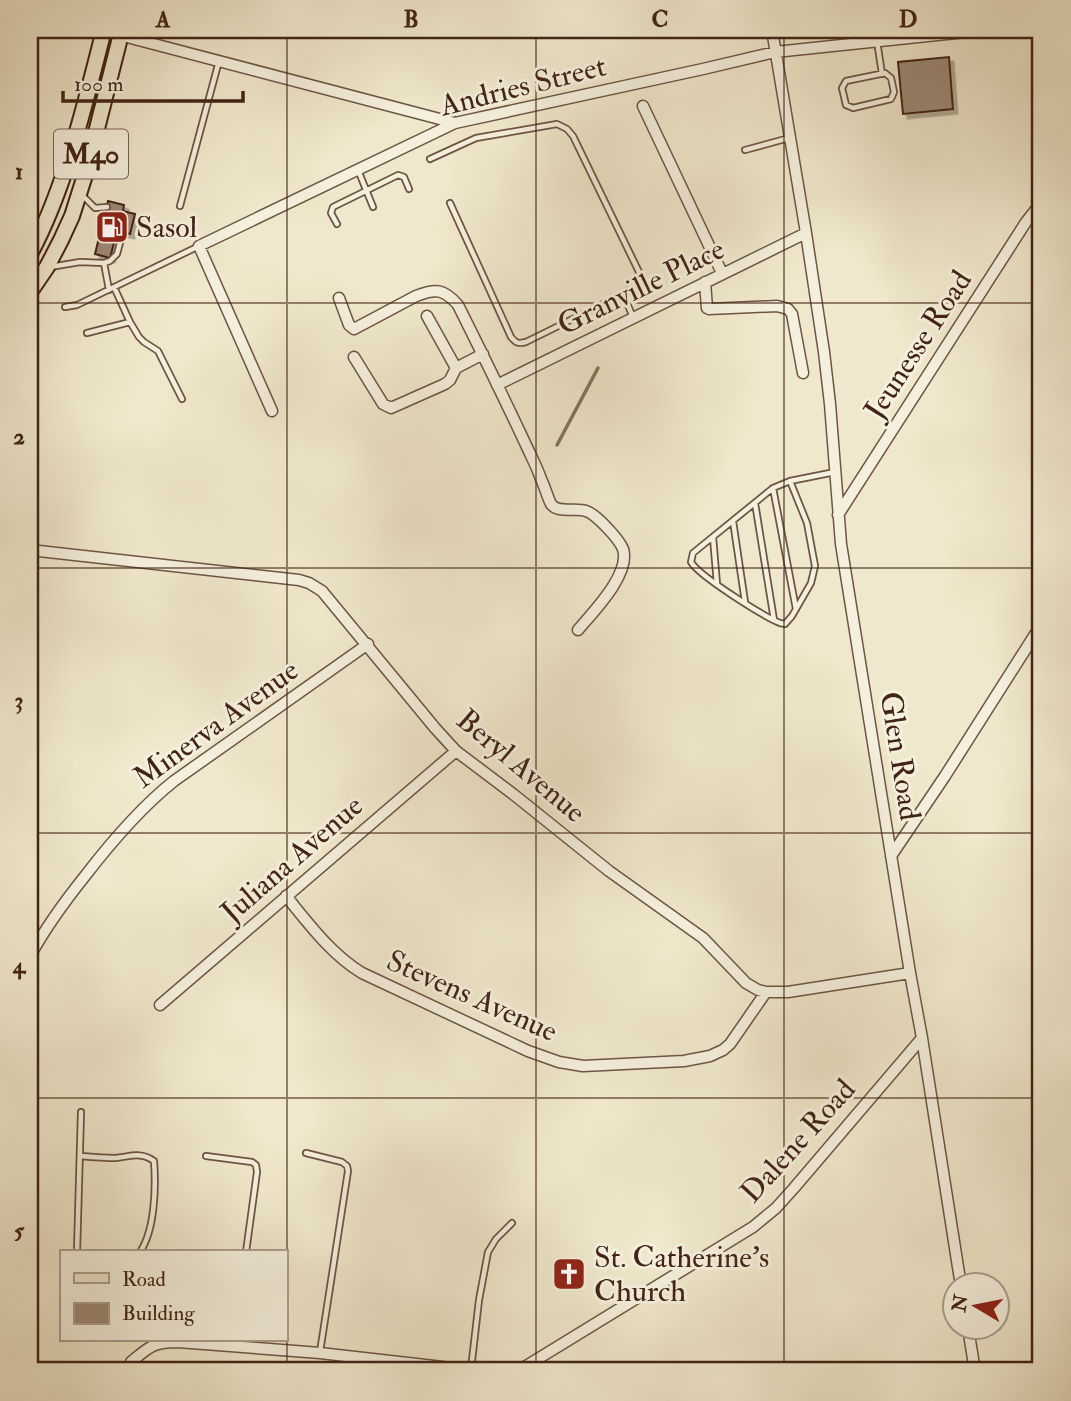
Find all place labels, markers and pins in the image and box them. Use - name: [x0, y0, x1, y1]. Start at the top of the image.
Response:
- fuel station icon: Sasol: [93, 208, 131, 246]
- place label: Sasol: [136, 209, 198, 246]
- place label: St. Catherine's Church: [594, 1239, 769, 1310]
- church icon: St. Catherine's Church: [550, 1255, 588, 1293]

